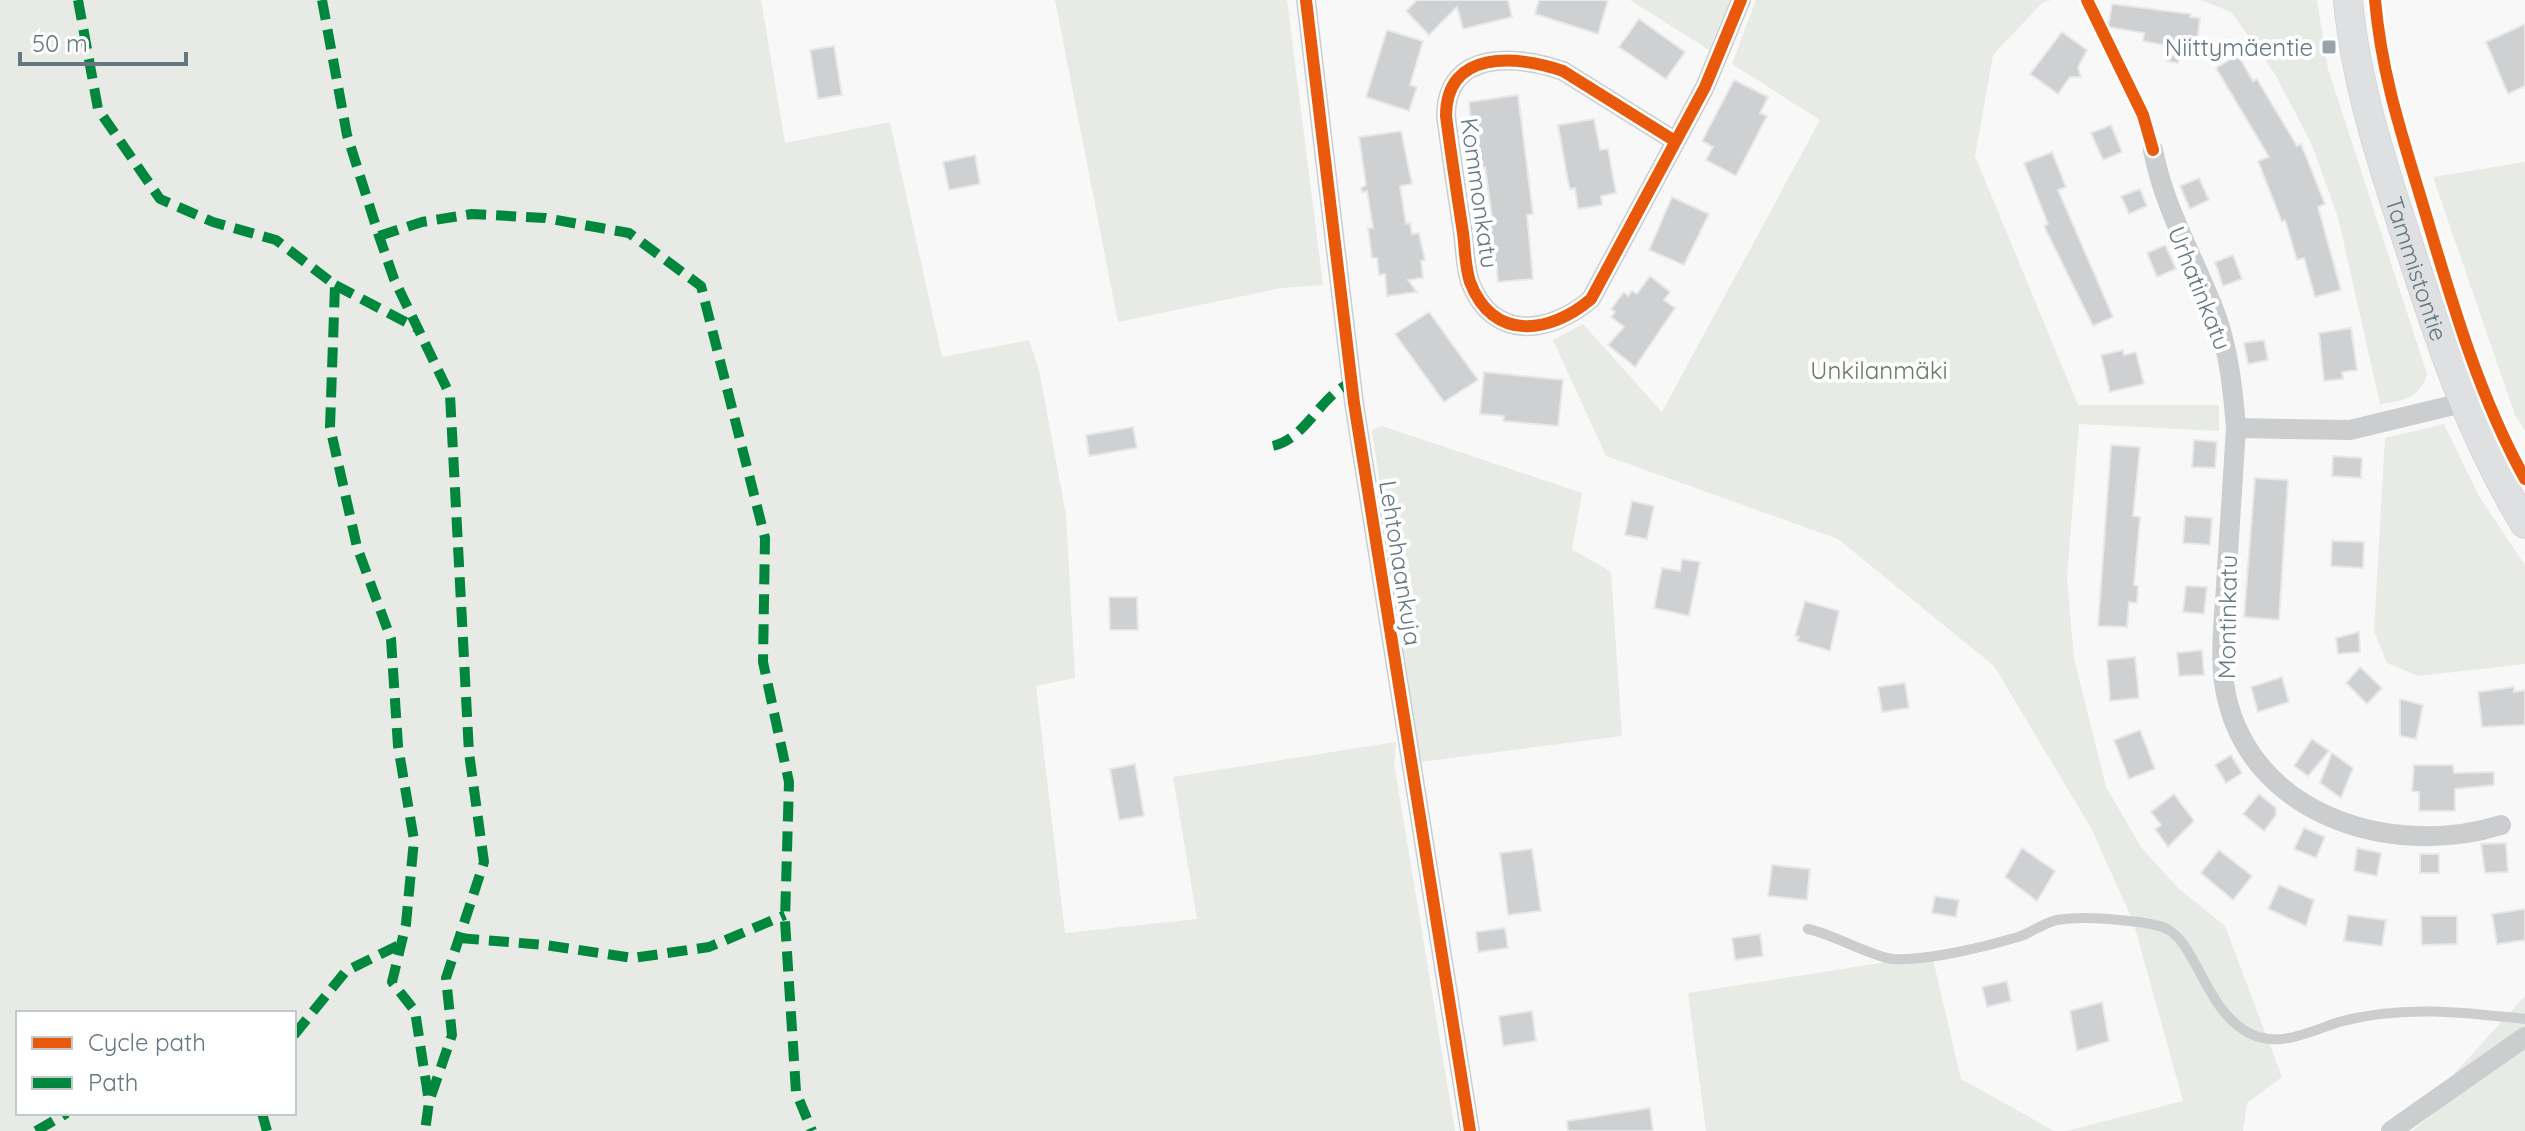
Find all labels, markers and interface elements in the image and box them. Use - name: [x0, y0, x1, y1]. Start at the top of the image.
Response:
- scale bar: [20, 16, 186, 66]
- text: 50 m: [32, 28, 88, 58]
- place label: Niittymäentie: [2165, 32, 2313, 62]
- marker: Niittymäentie: [2320, 38, 2338, 56]
- street label: Kommonkatu: [1455, 116, 1505, 270]
- street label: Tammistontie: [2379, 193, 2455, 345]
- street label: Urhatinkatu: [2162, 222, 2238, 354]
- park label: Unkilanmäki: [1810, 355, 1948, 385]
- street label: Lehtohaankuja: [1373, 478, 1429, 648]
- street label: Montinkatu: [2211, 555, 2243, 679]
- legend: [16, 1011, 296, 1115]
- text: Cycle path: [88, 1027, 206, 1057]
- text: Path: [88, 1067, 139, 1097]

